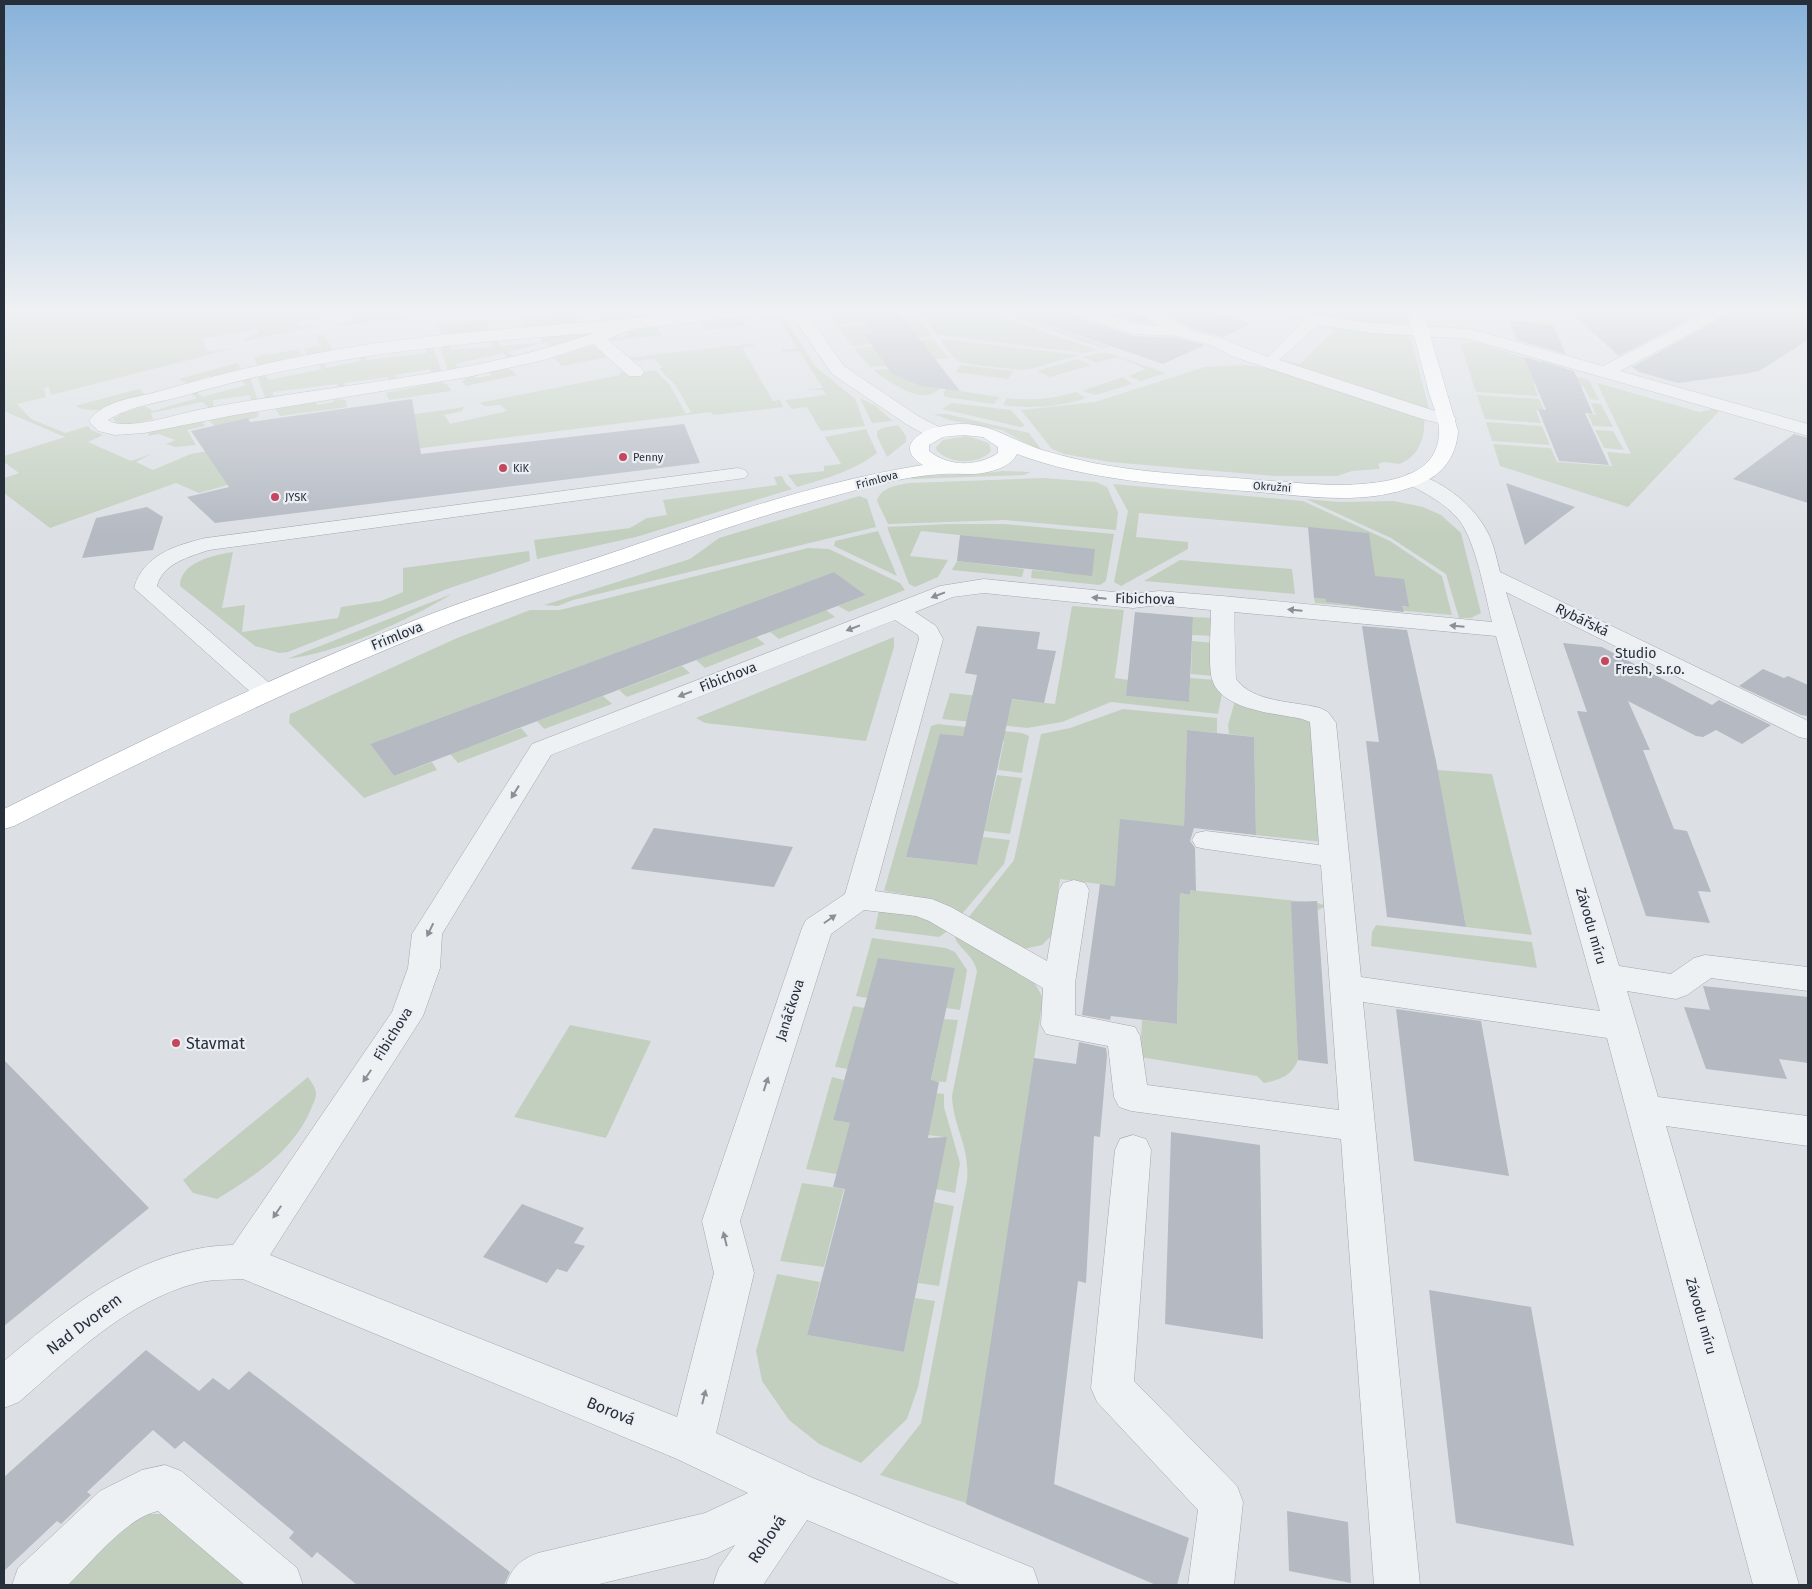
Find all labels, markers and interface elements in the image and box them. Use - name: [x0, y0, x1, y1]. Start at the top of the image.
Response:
- marker: Penny: [617, 451, 629, 463]
- place label: Penny: [633, 451, 664, 464]
- marker: KiK: [497, 462, 509, 474]
- place label: KiK: [513, 462, 530, 475]
- street label: Frimlova: [855, 468, 899, 492]
- street label: Okružní: [1252, 479, 1292, 495]
- marker: JYSK: [269, 491, 281, 503]
- place label: JYSK: [285, 491, 307, 504]
- street label: Fibichova: [1115, 590, 1175, 608]
- one-way arrow: [930, 591, 945, 599]
- one-way arrow: [1091, 594, 1107, 602]
- street label: Rybářská: [1552, 600, 1612, 640]
- one-way arrow: [1287, 606, 1303, 614]
- street label: Frimlova: [369, 618, 425, 654]
- one-way arrow: [1449, 621, 1465, 629]
- one-way arrow: [845, 624, 860, 632]
- place label: Studio Fresh, s.r.o.: [1615, 645, 1685, 678]
- marker: Studio Fresh, s.r.o.: [1599, 655, 1611, 667]
- street label: Fibichova: [697, 658, 759, 696]
- one-way arrow: [677, 690, 692, 698]
- one-way arrow: [511, 785, 520, 798]
- street label: Závodu míru: [1572, 886, 1610, 966]
- one-way arrow: [823, 914, 837, 924]
- one-way arrow: [426, 923, 434, 937]
- street label: Janáčkova: [772, 977, 808, 1043]
- street label: Fibichova: [370, 1004, 416, 1064]
- place label: Stavmat: [186, 1034, 245, 1053]
- marker: Stavmat: [170, 1037, 182, 1049]
- one-way arrow: [362, 1070, 372, 1083]
- one-way arrow: [762, 1077, 770, 1092]
- one-way arrow: [272, 1205, 282, 1218]
- one-way arrow: [721, 1232, 729, 1247]
- street label: Závodu míru: [1682, 1276, 1720, 1356]
- street label: Nad Dvorem: [43, 1290, 125, 1358]
- one-way arrow: [700, 1389, 708, 1405]
- street label: Borová: [584, 1393, 638, 1429]
- street label: Rohová: [744, 1511, 790, 1567]

